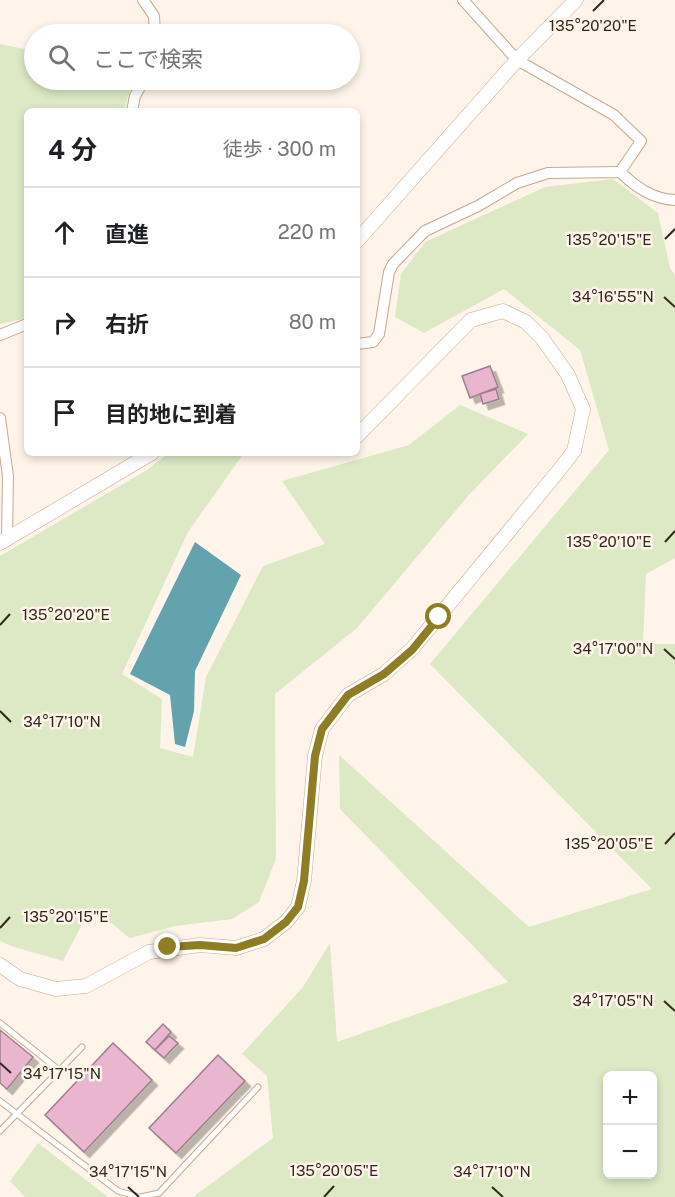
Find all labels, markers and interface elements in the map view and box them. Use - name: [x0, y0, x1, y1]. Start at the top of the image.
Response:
- text: 135°20'20"E: [549, 17, 637, 34]
- search box: [24, 24, 360, 90]
- icon: search: [45, 41, 78, 74]
- text: ここで検索: [93, 46, 203, 72]
- text: 4 分: [48, 134, 97, 165]
- text: 徒歩 · 300 m: [223, 137, 336, 161]
- icon: ahead: [48, 216, 81, 249]
- text: 220 m: [278, 220, 336, 244]
- text: 直進: [105, 221, 149, 247]
- text: 135°20'15"E: [566, 231, 652, 248]
- text: 34°16'55"N: [572, 288, 654, 305]
- icon: right: [48, 306, 81, 339]
- text: 80 m: [289, 310, 336, 334]
- text: 右折: [105, 311, 149, 337]
- icon: arrive: [48, 396, 81, 429]
- text: 目的地に到着: [105, 401, 237, 427]
- text: 135°20'10"E: [567, 533, 651, 550]
- route start: [425, 603, 451, 629]
- text: 135°20'20"E: [22, 606, 110, 623]
- text: 34°17'00"N: [573, 640, 653, 657]
- text: 34°17'10"N: [23, 713, 101, 730]
- text: 135°20'05"E: [565, 835, 653, 852]
- text: 135°20'15"E: [23, 908, 109, 925]
- route end: [154, 933, 180, 959]
- text: 34°17'05"N: [572, 992, 654, 1009]
- text: 34°17'15"N: [23, 1065, 101, 1082]
- map controls: [603, 1071, 657, 1179]
- button: +: [603, 1071, 657, 1125]
- button: −: [603, 1125, 657, 1179]
- text: 135°20'05"E: [290, 1162, 378, 1179]
- text: 34°17'15"N: [89, 1163, 167, 1180]
- text: 34°17'10"N: [453, 1163, 531, 1180]

